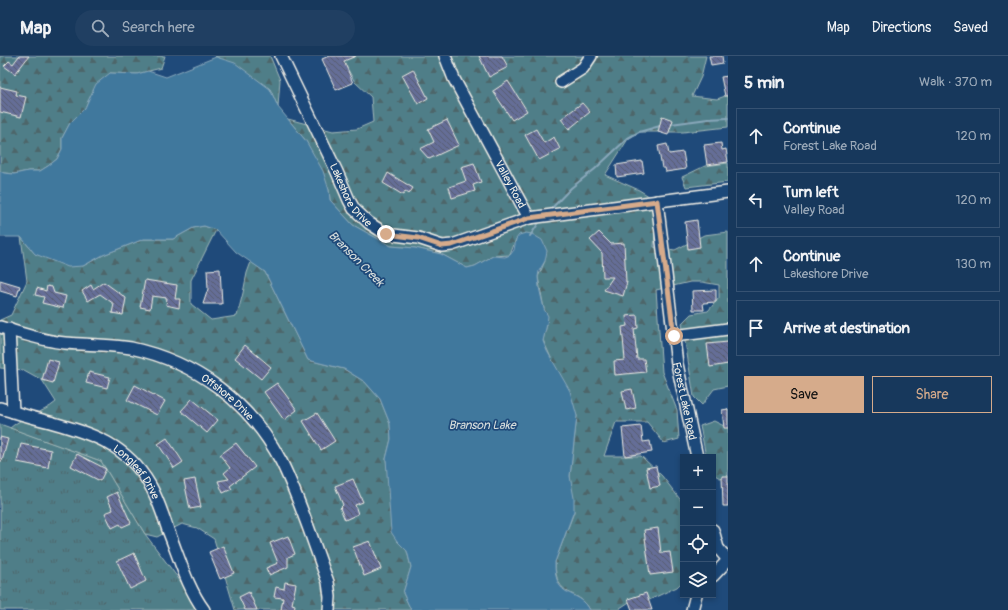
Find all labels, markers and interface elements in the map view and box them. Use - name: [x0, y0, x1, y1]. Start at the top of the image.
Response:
- search box: [75, 10, 355, 46]
- text: Map: [20, 16, 51, 40]
- icon: search: [89, 17, 111, 39]
- text: Search here: [121, 18, 195, 37]
- text: Map: [827, 19, 850, 36]
- text: Directions: [872, 19, 931, 36]
- text: Saved: [953, 19, 988, 36]
- text: 5 min: [744, 72, 784, 93]
- text: Walk · 370 m: [919, 74, 992, 90]
- text: Continue: [783, 119, 841, 138]
- icon: ahead: [745, 125, 767, 147]
- text: 120 m: [955, 128, 991, 144]
- text: Forest Lake Road: [783, 138, 877, 154]
- street label: Valley Road: [493, 158, 529, 210]
- street label: Lakeshore Drive: [327, 161, 375, 230]
- text: Turn left: [783, 183, 839, 202]
- icon: left: [745, 189, 767, 211]
- text: 120 m: [955, 192, 991, 208]
- text: Valley Road: [783, 202, 845, 218]
- route end: [377, 225, 395, 243]
- water label: Branson Creek: [325, 228, 388, 291]
- text: Continue: [783, 247, 841, 266]
- icon: ahead: [745, 253, 767, 275]
- text: 130 m: [955, 256, 991, 272]
- text: Lakeshore Drive: [783, 266, 868, 282]
- icon: arrive: [745, 317, 767, 339]
- text: Arrive at destination: [783, 319, 910, 338]
- route start: [665, 327, 683, 345]
- street label: Forest Lake Road: [670, 361, 700, 441]
- street label: Offshore Drive: [199, 371, 257, 423]
- button: Save: [744, 376, 864, 413]
- button: Share: [872, 376, 992, 413]
- water label: Branson Lake: [448, 418, 517, 433]
- street label: Longleaf Drive: [111, 442, 163, 502]
- map controls: [680, 454, 716, 598]
- button: +: [680, 454, 716, 490]
- button: −: [680, 490, 716, 526]
- button: locate: [680, 526, 716, 562]
- button: layers: [680, 562, 716, 598]

